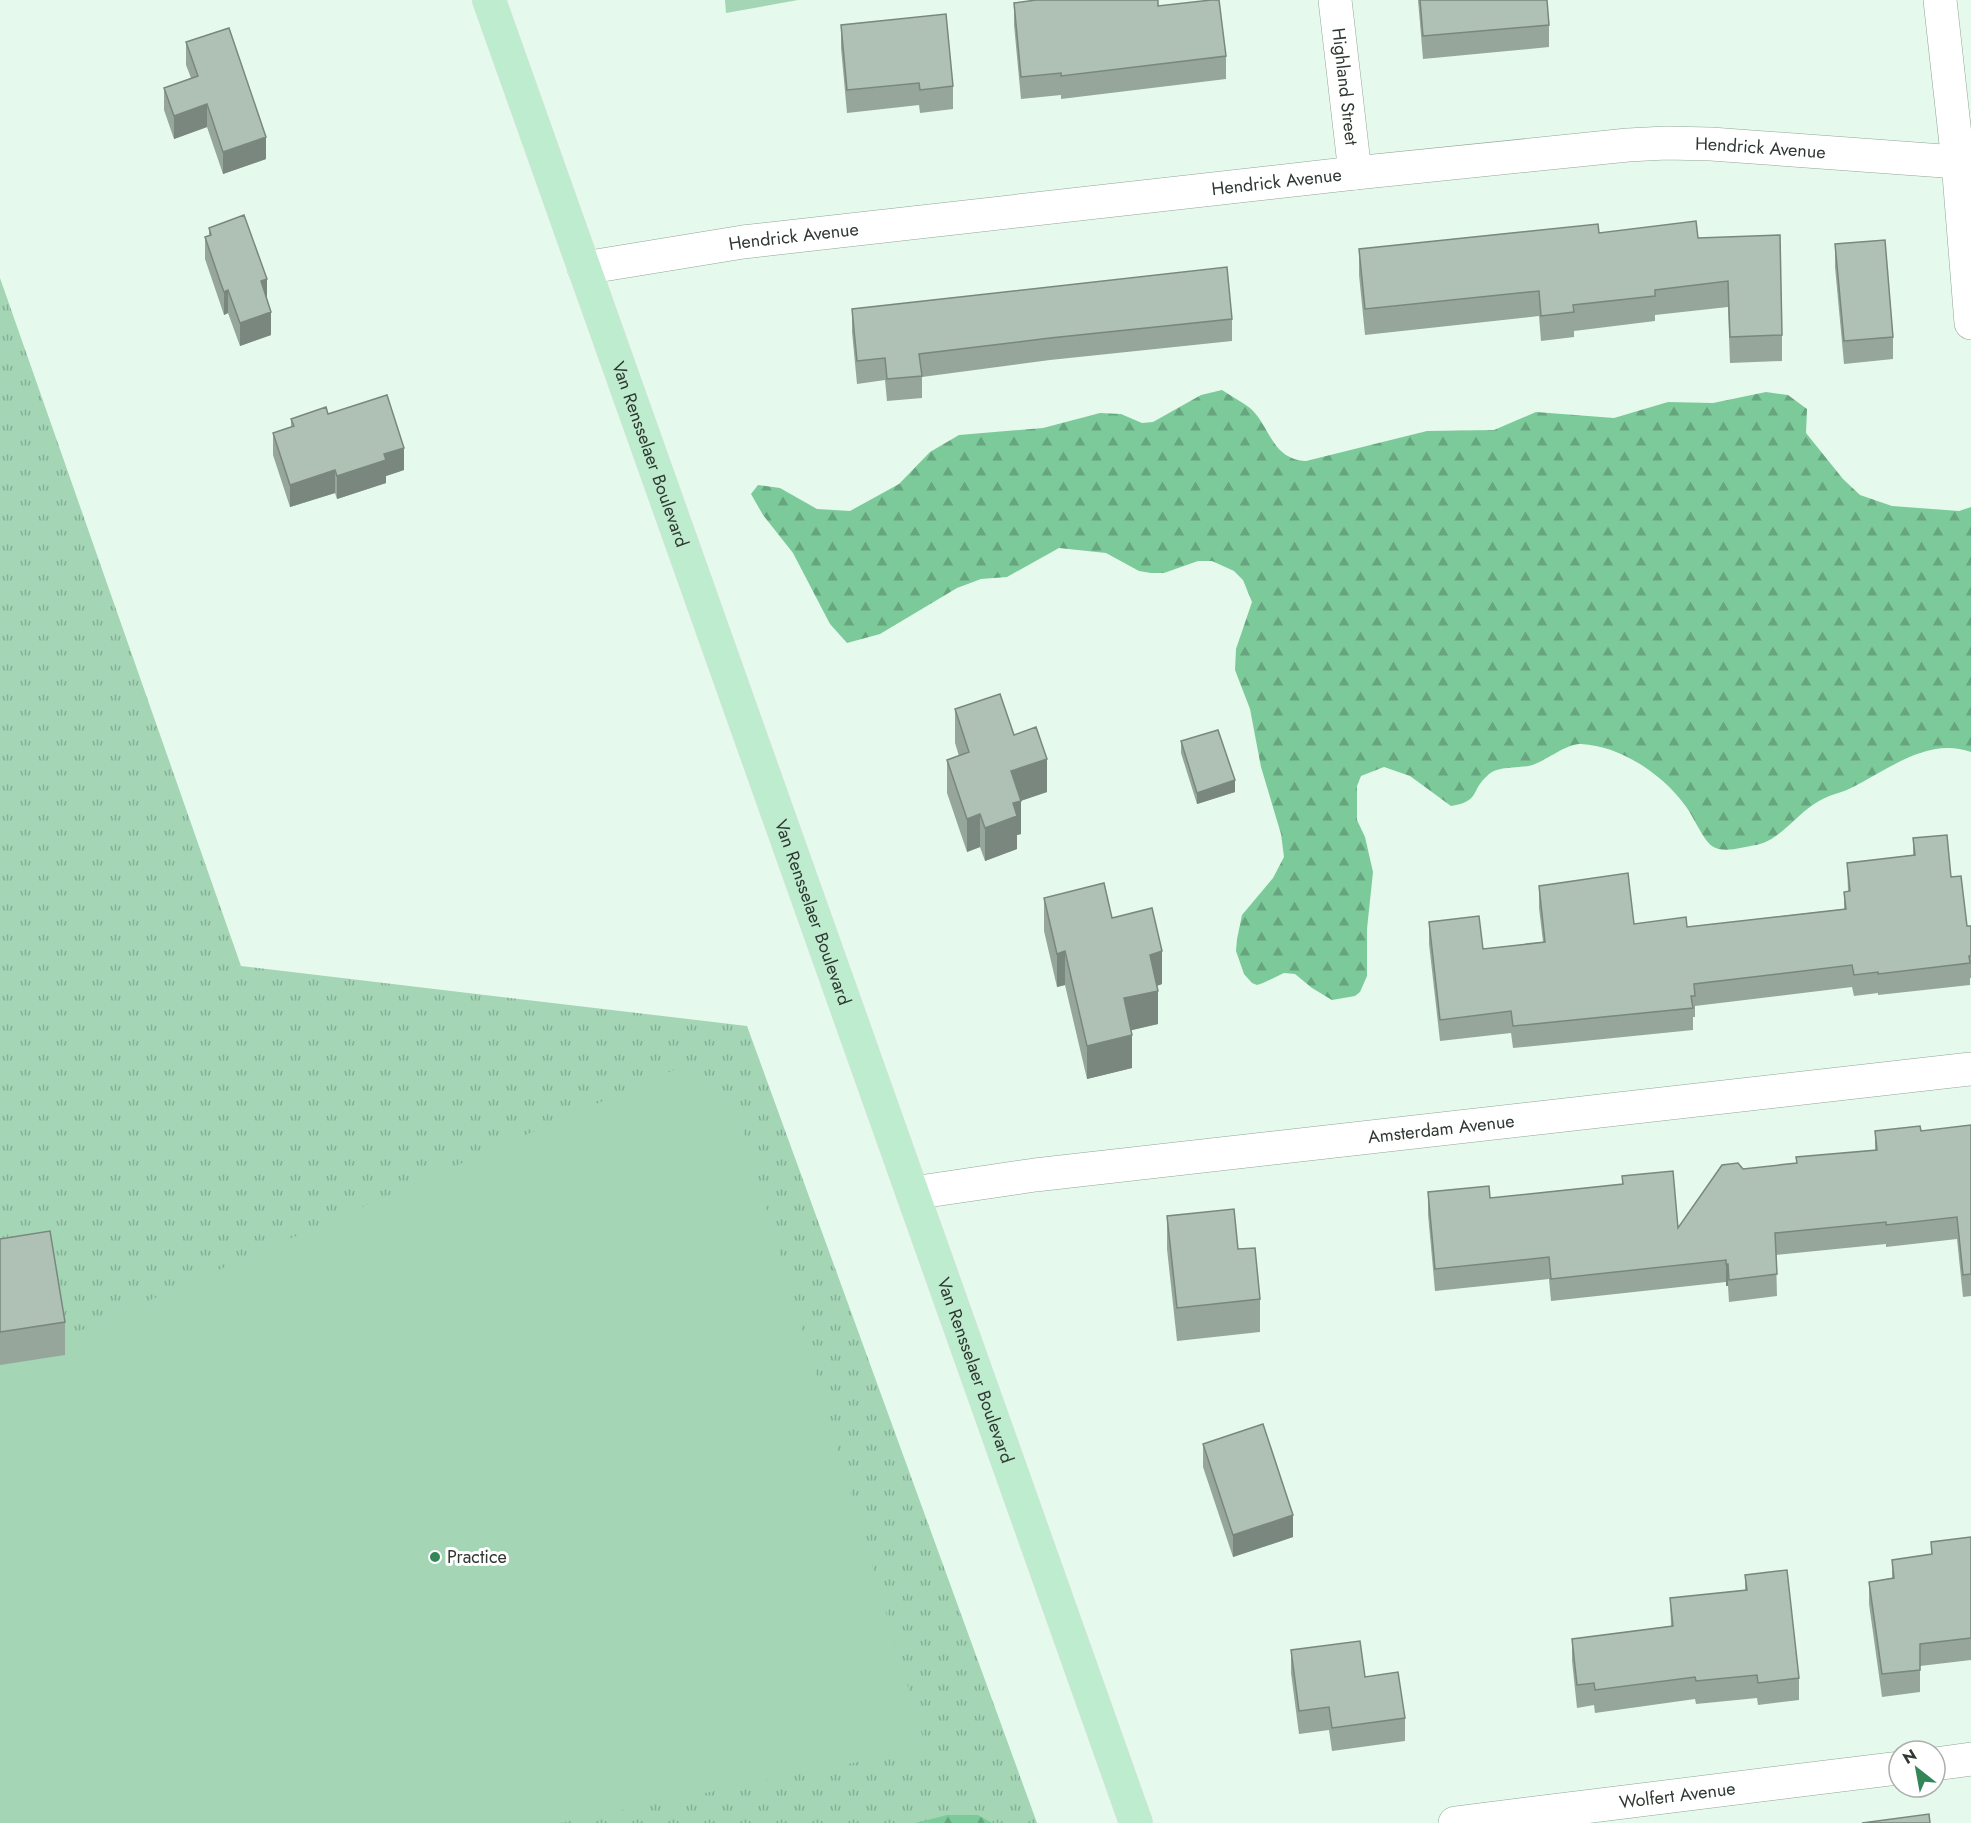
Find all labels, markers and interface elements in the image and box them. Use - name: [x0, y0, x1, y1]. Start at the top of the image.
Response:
- street label: Highland Street: [1325, 26, 1365, 147]
- street label: Hendrick Avenue: [1695, 131, 1827, 165]
- street label: Hendrick Avenue: [1210, 162, 1343, 202]
- street label: Hendrick Avenue: [727, 216, 860, 257]
- street label: Van Rensselaer Boulevard: [605, 358, 695, 551]
- street label: Van Rensselaer Boulevard: [768, 816, 858, 1009]
- street label: Amsterdam Avenue: [1366, 1108, 1516, 1150]
- street label: Van Rensselaer Boulevard: [930, 1274, 1020, 1467]
- place label: Practice: [447, 1544, 507, 1570]
- marker: Practice: [428, 1550, 442, 1564]
- north arrow: [1887, 1739, 1947, 1799]
- text: N: [1898, 1743, 1921, 1770]
- street label: Wolfert Avenue: [1618, 1775, 1737, 1816]

